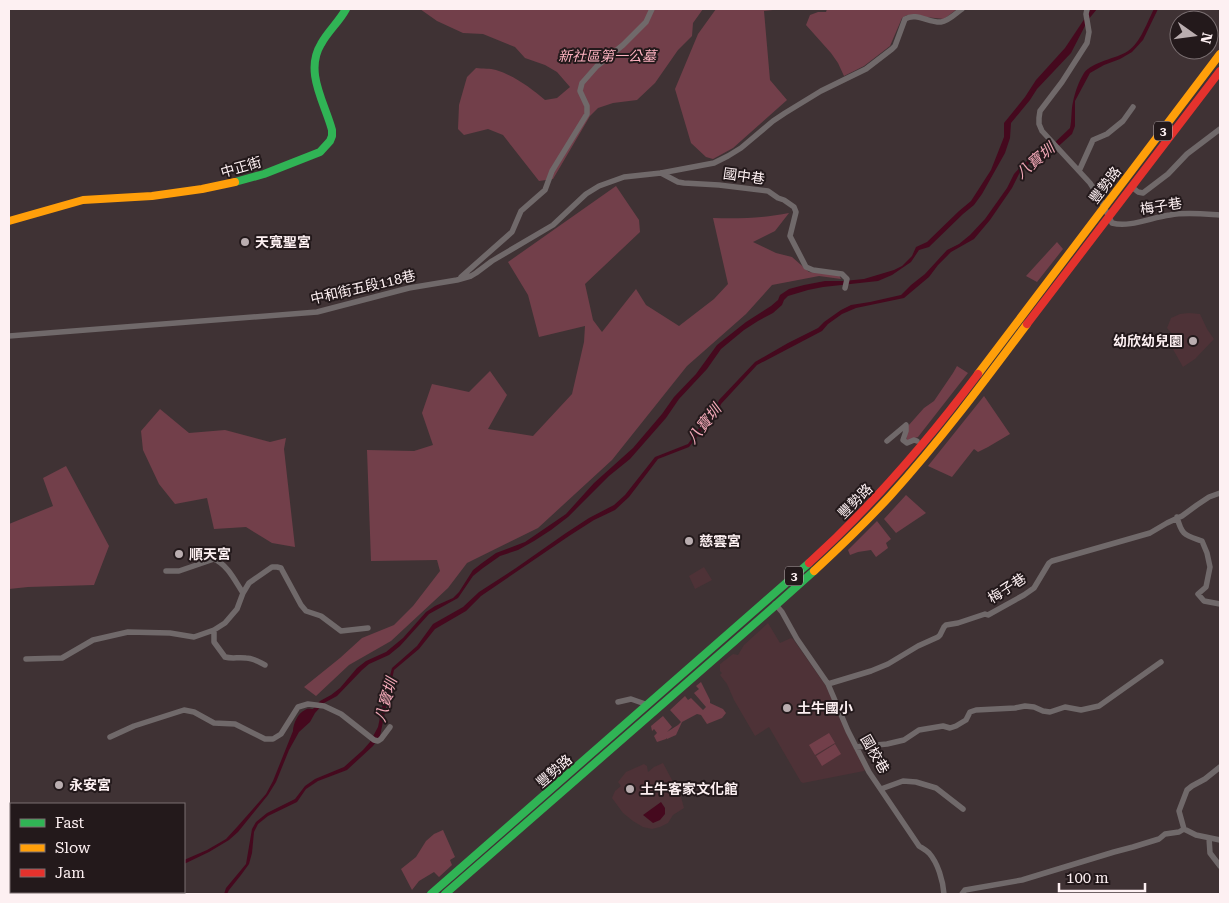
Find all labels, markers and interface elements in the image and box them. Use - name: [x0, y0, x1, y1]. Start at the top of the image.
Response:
- north arrow: [1169, 10, 1219, 60]
- text: N: [1197, 31, 1216, 46]
- park label: 新社區第一公墓: [558, 48, 658, 64]
- road number: 3: [1154, 122, 1172, 140]
- water label: 八寶圳: [1012, 138, 1060, 182]
- street label: 中正街: [219, 154, 263, 180]
- street label: 豐勢路: [1086, 163, 1124, 207]
- street label: 國中巷: [722, 165, 766, 187]
- street label: 梅子巷: [1139, 195, 1183, 217]
- place label: 天寬聖宮: [255, 234, 311, 250]
- marker: 天寬聖宮: [239, 236, 251, 248]
- street label: 中和街五段118巷: [309, 267, 417, 307]
- place label: 幼欣幼兒園: [1113, 333, 1183, 349]
- marker: 幼欣幼兒園: [1187, 335, 1199, 347]
- water label: 八寶圳: [683, 399, 726, 447]
- street label: 豐勢路: [834, 480, 876, 522]
- place label: 慈雲宮: [699, 533, 741, 549]
- marker: 慈雲宮: [683, 535, 695, 547]
- place label: 順天宮: [189, 546, 231, 562]
- marker: 順天宮: [173, 548, 185, 560]
- road number: 3: [785, 566, 803, 586]
- street label: 梅子巷: [985, 570, 1029, 606]
- water label: 八寶圳: [371, 674, 401, 724]
- place label: 土牛國小: [797, 700, 853, 716]
- marker: 土牛國小: [781, 702, 793, 714]
- street label: 國校巷: [858, 732, 892, 776]
- street label: 豐勢路: [533, 751, 575, 791]
- place label: 永安宮: [69, 777, 111, 793]
- marker: 永安宮: [53, 779, 65, 791]
- place label: 土牛客家文化館: [640, 781, 738, 797]
- marker: 土牛客家文化館: [624, 783, 636, 795]
- legend: [10, 803, 185, 893]
- text: Fast: [55, 814, 85, 832]
- text: Slow: [55, 839, 91, 857]
- scale bar: [1059, 860, 1145, 892]
- text: Jam: [55, 864, 85, 882]
- text: 100 m: [1066, 869, 1109, 887]

